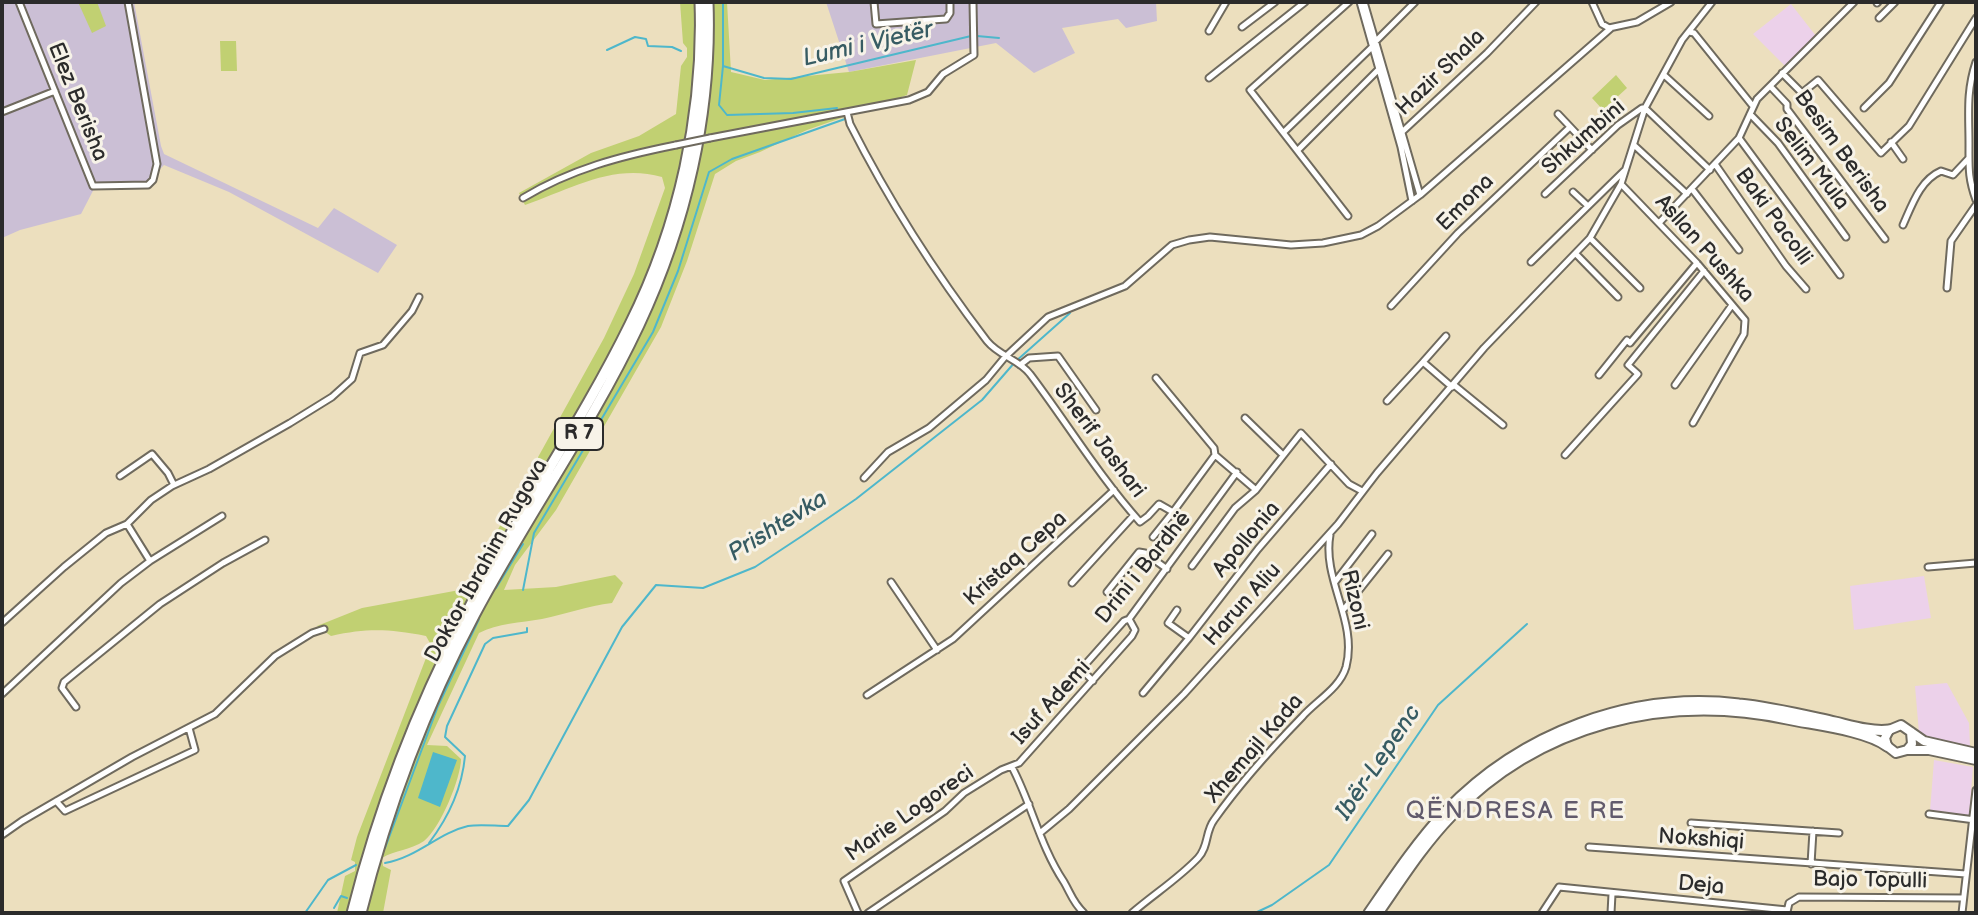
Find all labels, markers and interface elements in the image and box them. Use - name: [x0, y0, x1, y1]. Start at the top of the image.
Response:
- water label: Lumi i Vjetër: [800, 16, 936, 74]
- street label: Hazir Shala: [1391, 24, 1491, 122]
- street label: Elez Berisha: [41, 39, 113, 165]
- street label: Besim Berisha: [1788, 86, 1894, 218]
- street label: Shkumbini: [1537, 95, 1631, 181]
- street label: Selim Mula: [1768, 113, 1854, 215]
- street label: Baki Pacolli: [1729, 163, 1817, 271]
- street label: Emona: [1432, 169, 1500, 237]
- street label: Asllan Pushka: [1649, 190, 1759, 308]
- street label: Sherif Jashari: [1047, 379, 1151, 503]
- road number: R 7: [555, 418, 603, 450]
- street label: Doktor Ibrahim Rugova: [420, 455, 554, 667]
- water label: Prishtevka: [723, 485, 833, 569]
- street label: Apollonia: [1208, 497, 1286, 583]
- street label: Kristaq Cepa: [959, 506, 1073, 612]
- street label: Drini i Bardhë: [1091, 507, 1197, 629]
- street label: Harun Aliu: [1199, 558, 1287, 652]
- street label: Rizoni: [1334, 567, 1374, 633]
- street label: Isuf Ademi: [1007, 655, 1097, 751]
- street label: Xhemajl Kada: [1200, 689, 1310, 809]
- water label: Ibër-Lepenc: [1330, 700, 1428, 826]
- street label: Marie Logoreci: [841, 760, 979, 868]
- district label: QËNDRESA E RE: [1406, 798, 1626, 826]
- street label: Nokshiqi: [1657, 824, 1745, 856]
- street label: Bajo Topulli: [1813, 867, 1927, 895]
- street label: Deja: [1677, 871, 1725, 901]

